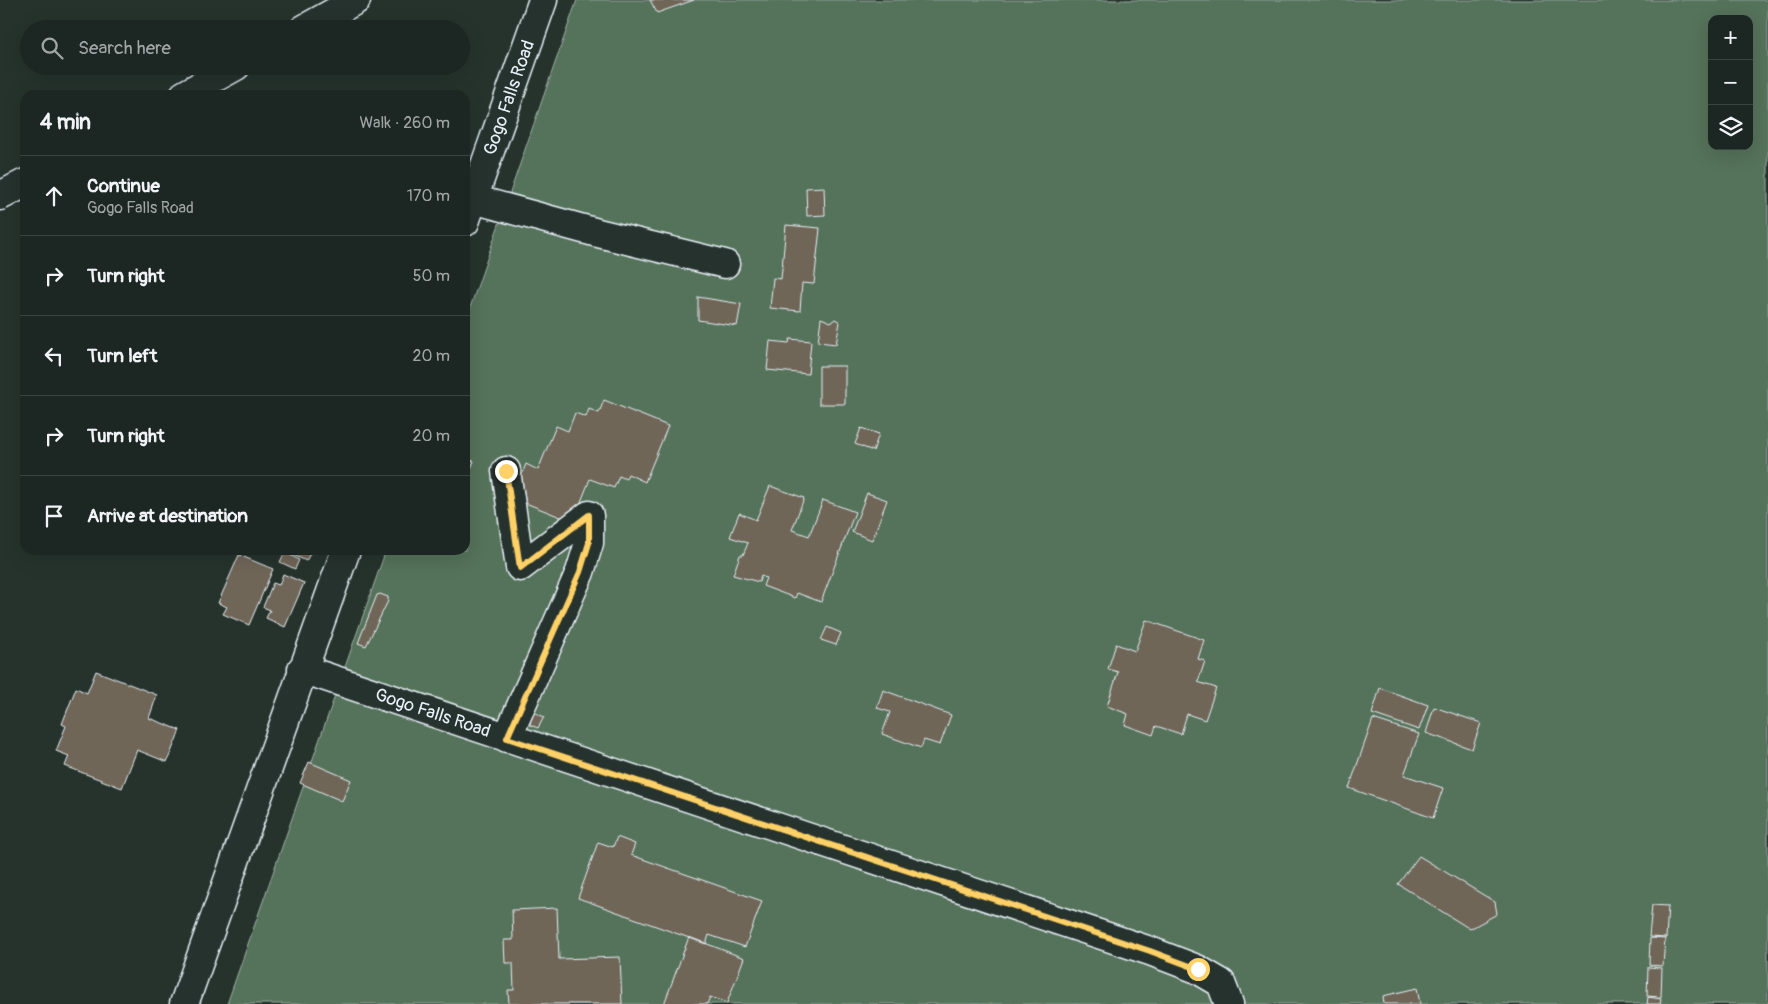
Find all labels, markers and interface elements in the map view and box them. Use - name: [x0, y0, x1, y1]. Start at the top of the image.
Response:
- map controls: [1708, 15, 1753, 150]
- button: +: [1708, 15, 1753, 60]
- search box: [20, 20, 470, 75]
- icon: search: [38, 34, 66, 62]
- text: Search here: [78, 36, 171, 60]
- street label: Gogo Falls Road: [478, 37, 540, 158]
- button: −: [1708, 60, 1753, 105]
- button: layers: [1708, 105, 1753, 150]
- text: 4 min: [40, 109, 91, 136]
- text: Walk · 260 m: [359, 113, 450, 133]
- text: Continue: [87, 174, 160, 198]
- icon: ahead: [40, 182, 68, 210]
- text: 170 m: [407, 186, 450, 206]
- text: Gogo Falls Road: [87, 198, 194, 218]
- icon: right: [40, 262, 68, 290]
- text: Turn right: [87, 264, 165, 288]
- text: 50 m: [413, 266, 450, 286]
- icon: left: [40, 342, 68, 370]
- text: Turn left: [87, 344, 157, 368]
- text: 20 m: [412, 346, 450, 366]
- icon: right: [40, 422, 68, 450]
- text: Turn right: [87, 424, 165, 448]
- text: 20 m: [412, 426, 450, 446]
- route end: [495, 460, 518, 483]
- icon: arrive: [40, 502, 68, 530]
- text: Arrive at destination: [87, 504, 248, 528]
- street label: Gogo Falls Road: [372, 683, 493, 743]
- route start: [1187, 958, 1210, 981]

